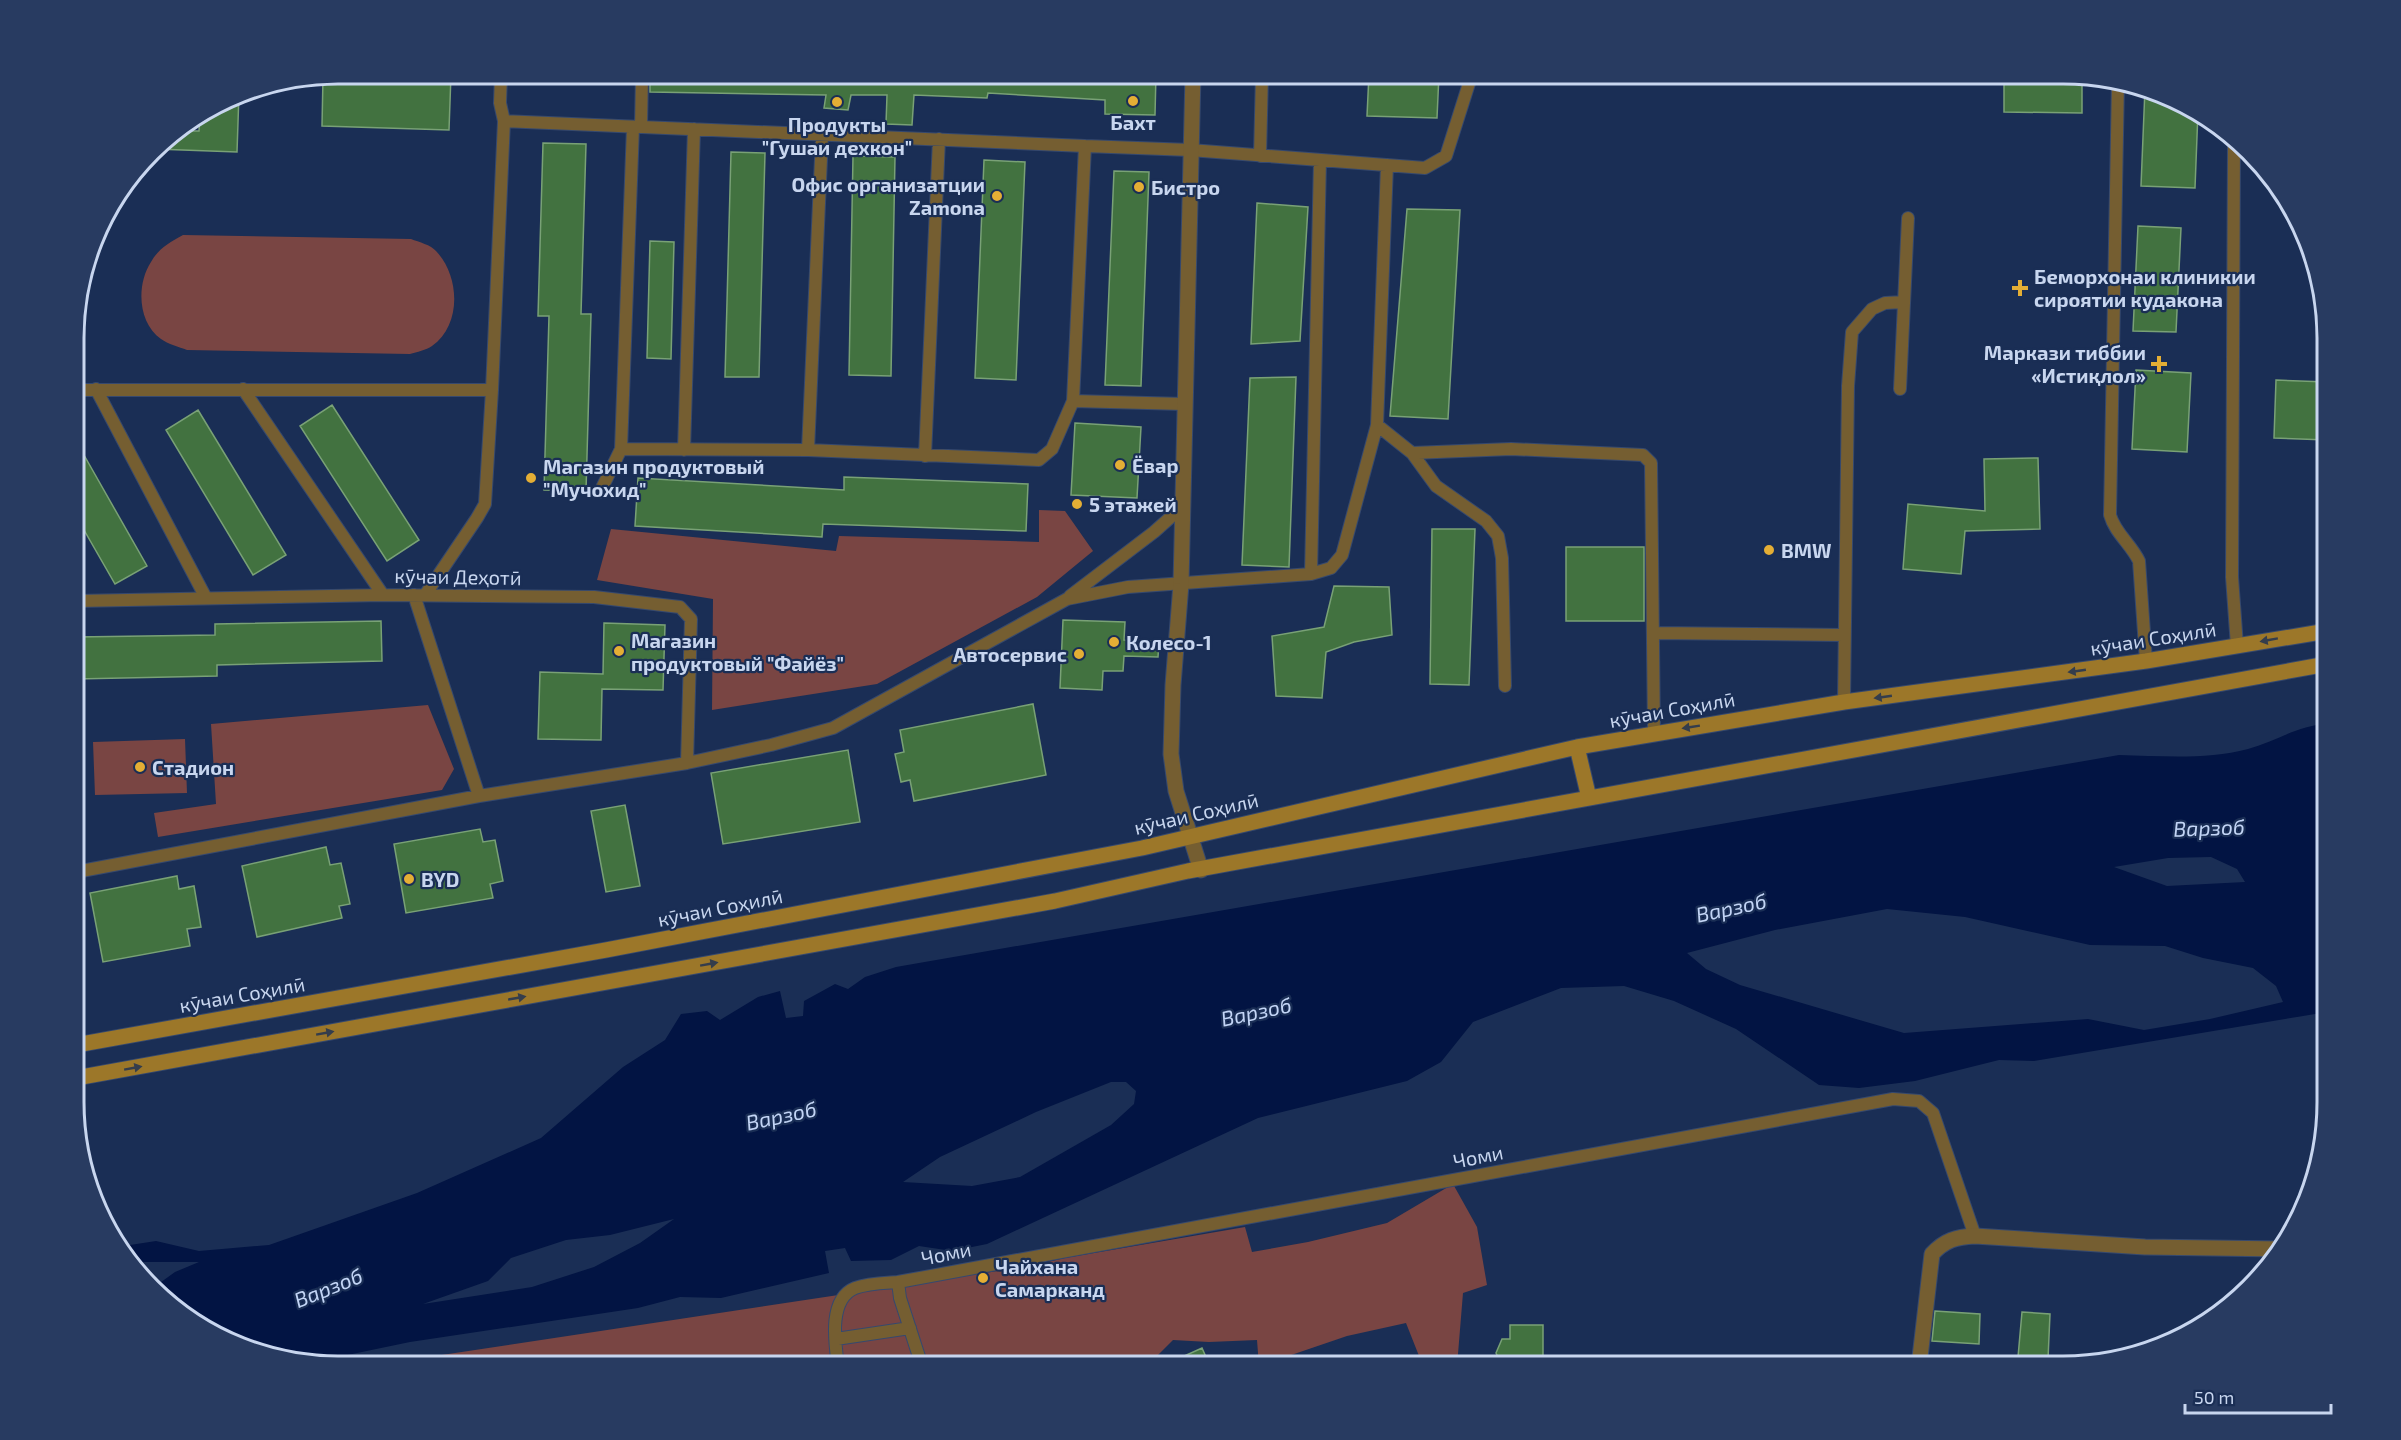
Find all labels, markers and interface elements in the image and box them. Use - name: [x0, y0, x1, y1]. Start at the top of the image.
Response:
- marker: Бахт: [1126, 94, 1140, 108]
- marker: Продукты "Гушаи дехкон": [830, 95, 844, 109]
- place label: Бахт: [1110, 110, 1156, 134]
- place label: Продукты "Гушаи дехкон": [762, 112, 912, 159]
- place label: Офис организатции Zamona: [792, 172, 985, 219]
- place label: Бистро: [1151, 175, 1220, 199]
- marker: Бистро: [1132, 180, 1146, 194]
- marker: Офис организатции Zamona: [990, 189, 1004, 203]
- place label: Беморхонаи клиникии сироятии кудакона: [2034, 264, 2256, 311]
- marker: Беморхонаи клиникии сироятии кудакона: [2011, 279, 2029, 297]
- place label: Маркази тиббии «Истиқлол»: [1984, 340, 2146, 387]
- marker: Маркази тиббии «Истиқлол»: [2150, 355, 2168, 373]
- place label: Ёвар: [1132, 453, 1179, 477]
- place label: Магазин продуктовый "Мучохид": [543, 454, 764, 501]
- marker: Ёвар: [1113, 458, 1127, 472]
- marker: Магазин продуктовый "Мучохид": [524, 471, 538, 485]
- place label: 5 этажей: [1089, 492, 1177, 516]
- marker: 5 этажей: [1070, 497, 1084, 511]
- place label: BMW: [1781, 538, 1832, 562]
- marker: BMW: [1762, 543, 1776, 557]
- street label: кӯчаи Деҳотӣ: [394, 563, 522, 590]
- street label: кӯчаи Соҳилӣ: [2088, 616, 2218, 661]
- place label: Магазин продуктовый "Файёз": [631, 628, 844, 675]
- place label: Колесо-1: [1126, 630, 1212, 654]
- marker: Колесо-1: [1107, 635, 1121, 649]
- one-way arrow: [2260, 636, 2279, 645]
- place label: Автосервис: [953, 642, 1067, 666]
- marker: Магазин продуктовый "Файёз": [612, 644, 626, 658]
- marker: Автосервис: [1072, 647, 1086, 661]
- one-way arrow: [2067, 666, 2086, 675]
- street label: кӯчаи Соҳилӣ: [1607, 686, 1737, 733]
- one-way arrow: [1874, 692, 1893, 701]
- one-way arrow: [1681, 722, 1700, 731]
- place label: Стадион: [152, 755, 234, 779]
- marker: Стадион: [133, 760, 147, 774]
- street label: кӯчаи Соҳилӣ: [1131, 787, 1261, 840]
- water label: Варзоб: [2173, 813, 2245, 841]
- place label: BYD: [421, 867, 459, 891]
- marker: BYD: [402, 872, 416, 886]
- street label: кӯчаи Соҳилӣ: [655, 883, 785, 932]
- water label: Варзоб: [1693, 887, 1769, 927]
- one-way arrow: [700, 959, 719, 968]
- street label: кӯчаи Соҳилӣ: [177, 971, 307, 1018]
- water label: Варзоб: [1218, 991, 1294, 1031]
- one-way arrow: [508, 993, 527, 1002]
- one-way arrow: [316, 1028, 335, 1037]
- one-way arrow: [124, 1063, 143, 1072]
- water label: Варзоб: [743, 1095, 819, 1135]
- street label: Чоми: [1451, 1139, 1505, 1173]
- street label: Чоми: [919, 1236, 973, 1270]
- place label: Чайхана Самарканд: [995, 1254, 1105, 1301]
- water label: Варзоб: [290, 1262, 366, 1312]
- marker: Чайхана Самарканд: [976, 1271, 990, 1285]
- scale bar: [2185, 1377, 2330, 1415]
- text: 50 m: [2194, 1386, 2234, 1408]

